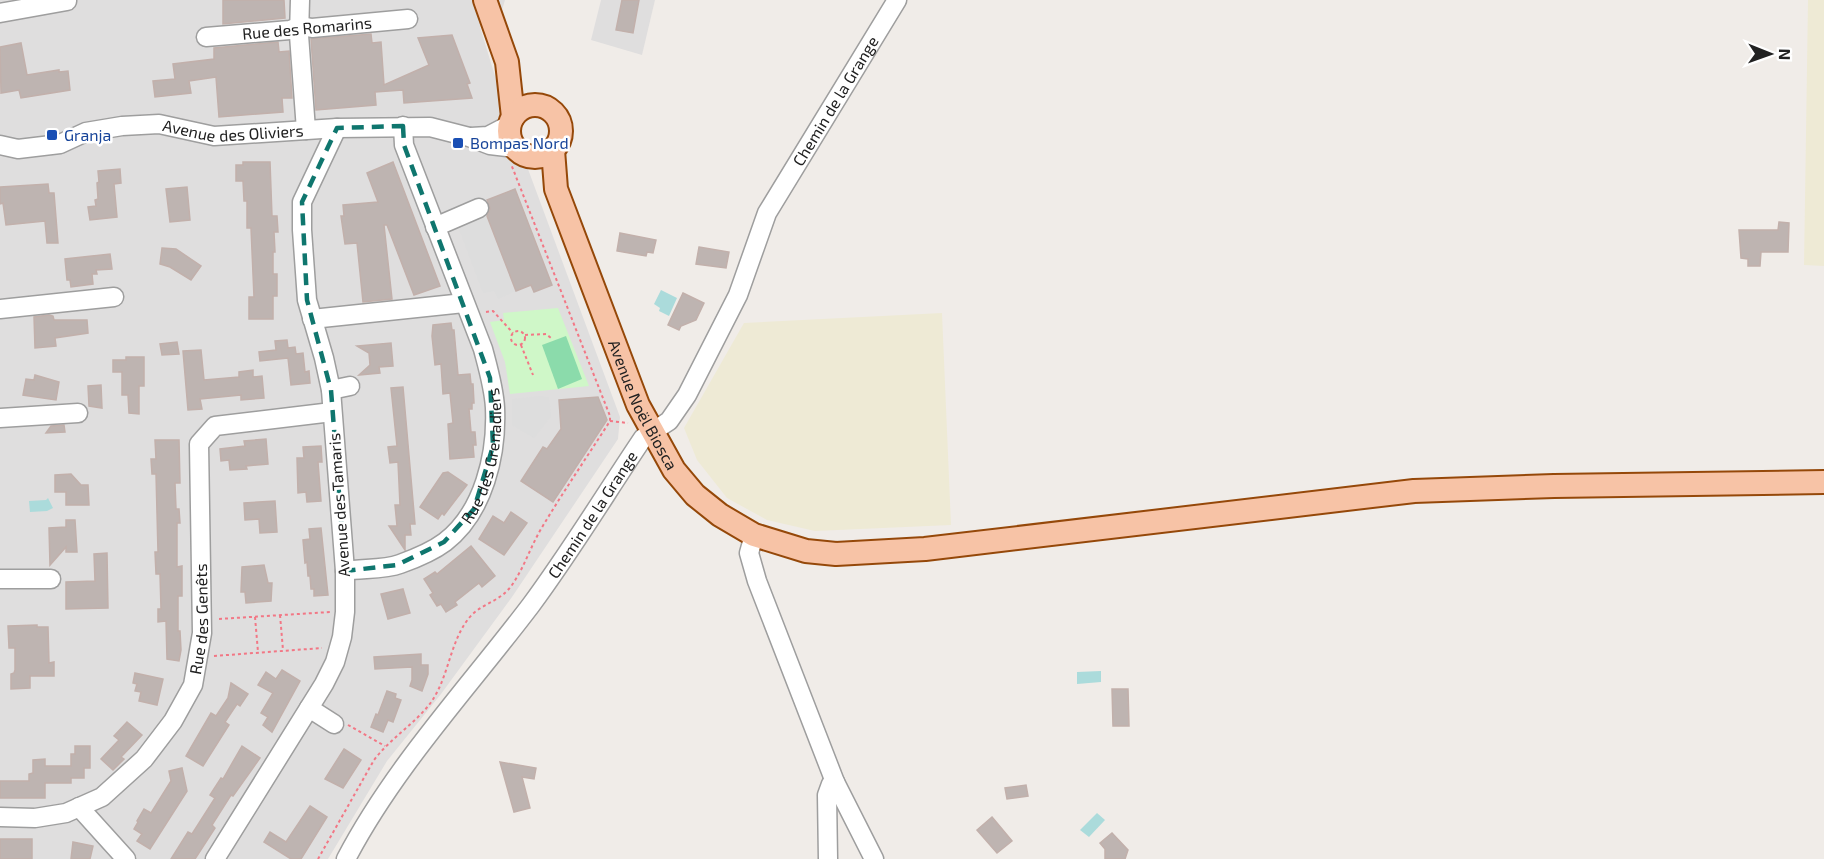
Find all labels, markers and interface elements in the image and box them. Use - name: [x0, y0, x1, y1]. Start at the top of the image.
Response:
- street label: Rue des Romarins: [241, 12, 373, 43]
- north arrow: [1740, 24, 1800, 84]
- street label: Chemin de la Grange: [788, 32, 882, 169]
- text: N: [1776, 48, 1795, 60]
- street label: Avenue des Oliviers: [161, 115, 304, 145]
- place label: Granja: [64, 125, 111, 145]
- marker: Granja: [45, 128, 59, 142]
- place label: Bompas Nord: [470, 133, 569, 152]
- marker: Bompas Nord: [451, 136, 465, 150]
- street label: Avenue Noël Biosca: [605, 337, 682, 473]
- street label: Rue des Grenadiers: [457, 387, 504, 527]
- street label: Avenue des Tamaris: [324, 432, 353, 578]
- street label: Chemin de la Grange: [543, 447, 641, 582]
- street label: Rue des Genêts: [185, 563, 211, 676]

